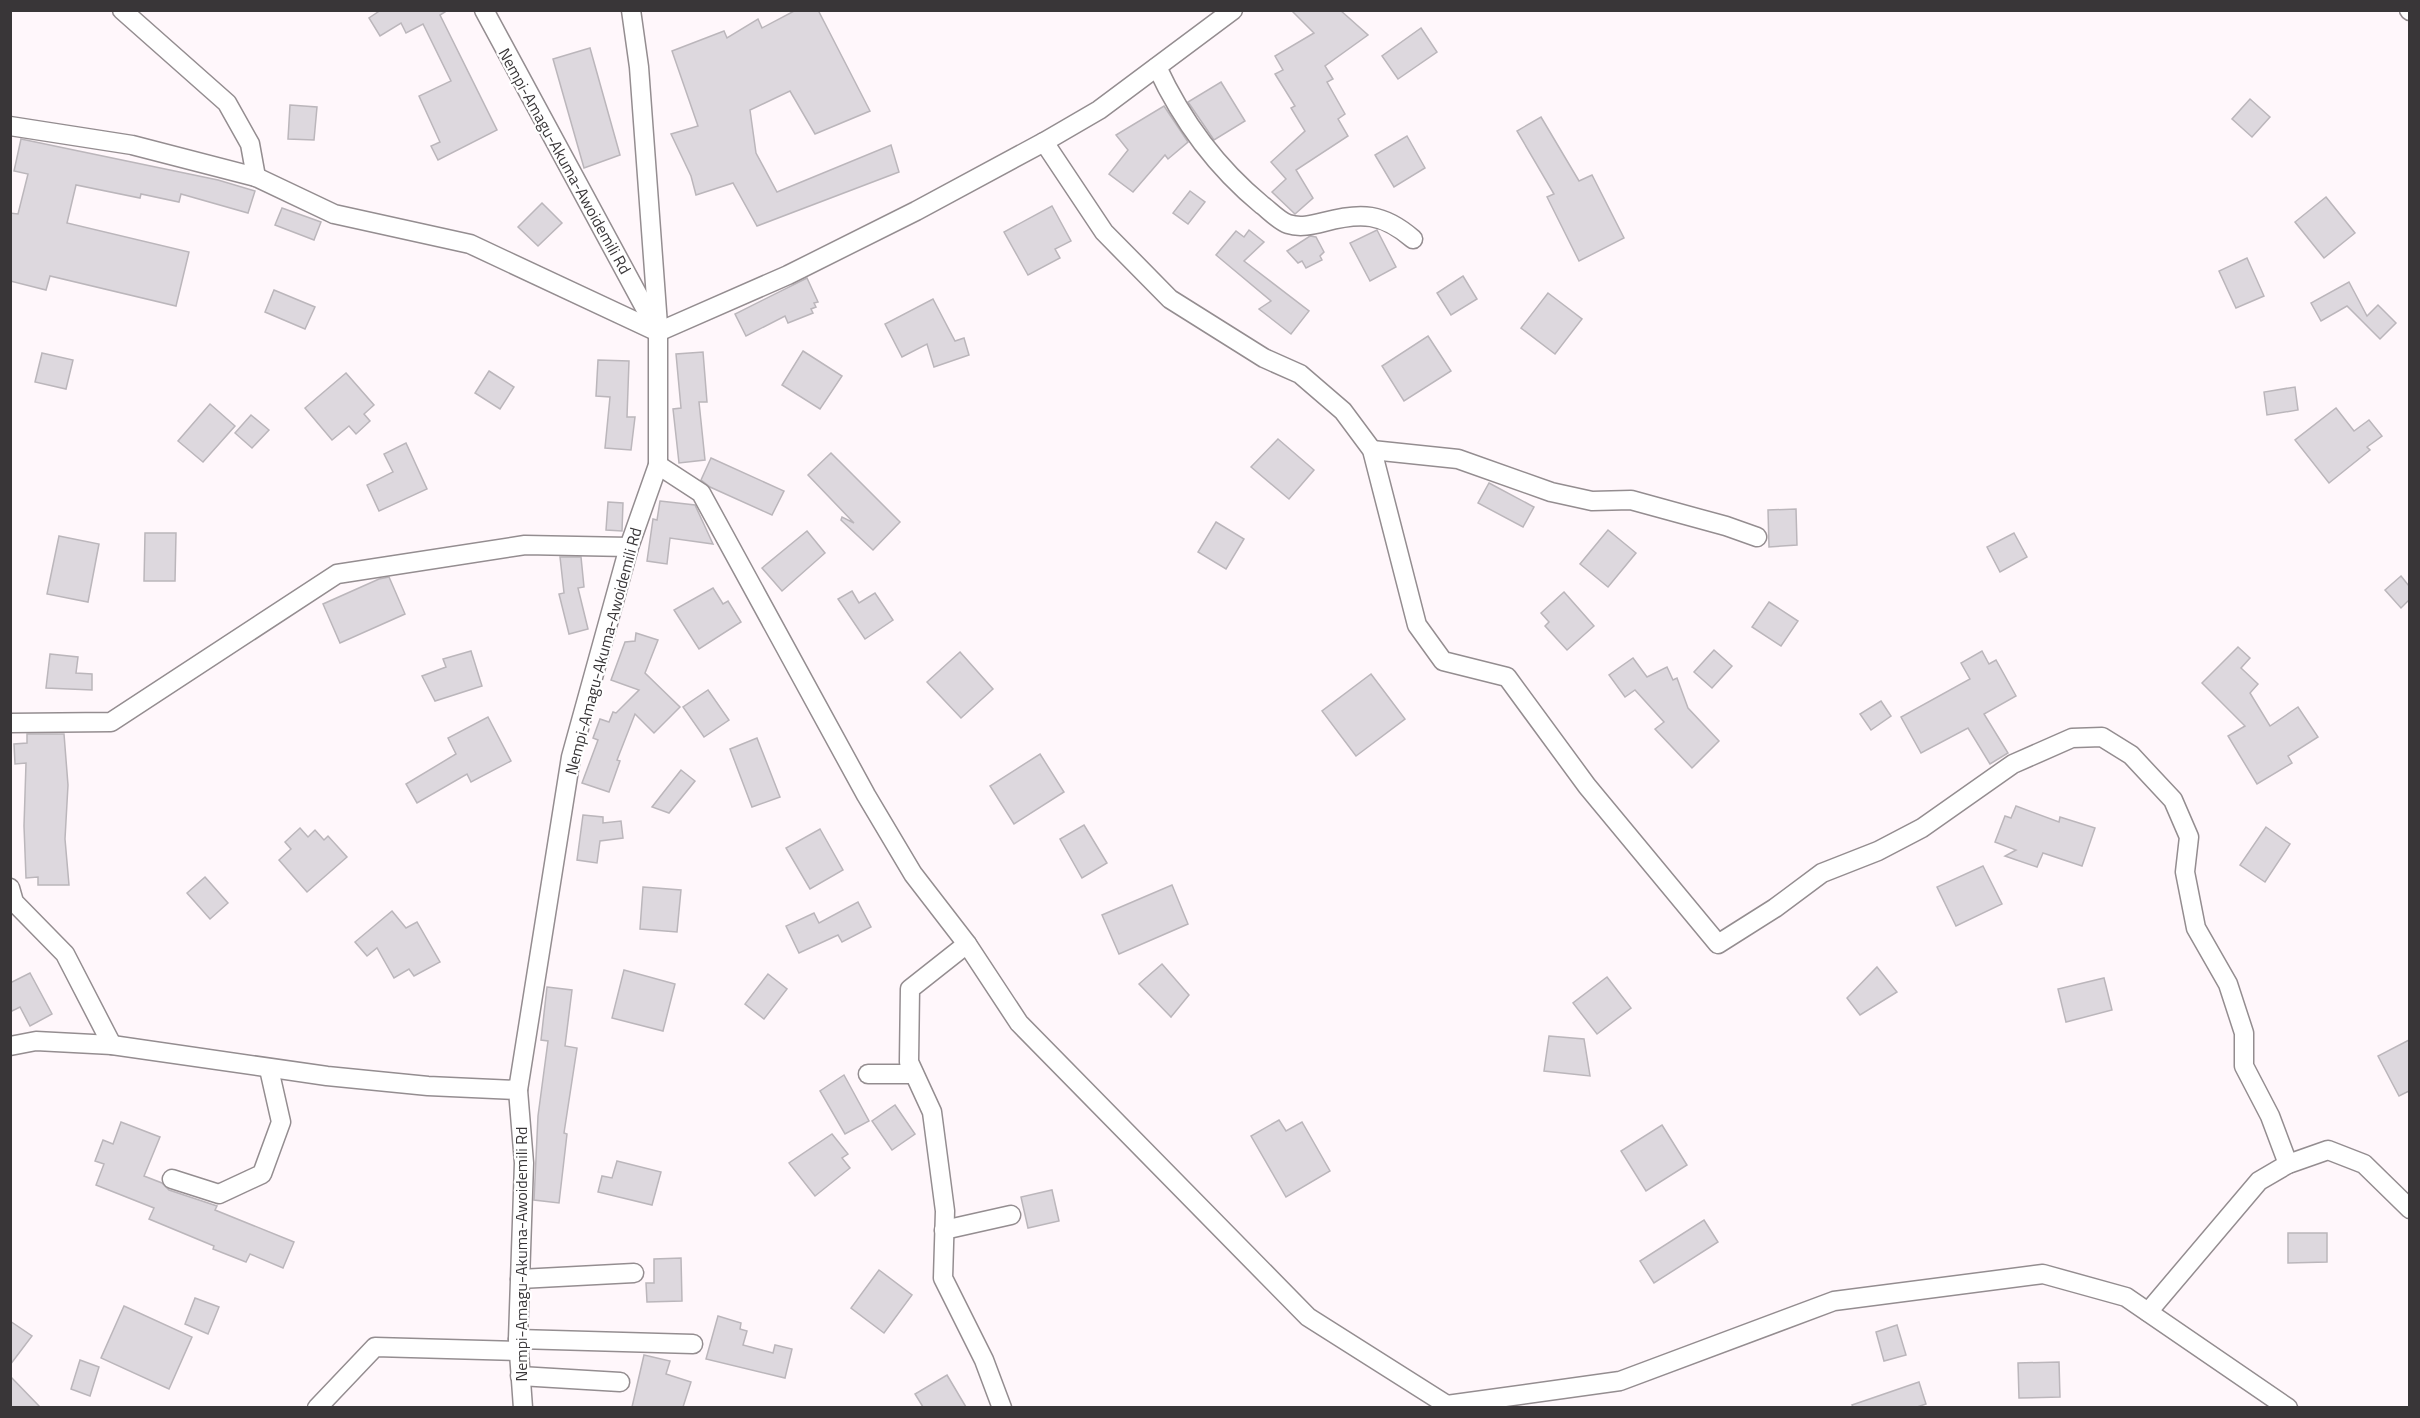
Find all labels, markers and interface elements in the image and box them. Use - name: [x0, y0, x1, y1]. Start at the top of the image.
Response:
- street label: Nempi-Amagu-Akuma-Awoidemili Rd: [493, 44, 637, 278]
- street label: Nempi-Amagu-Akuma-Awoidemili Rd: [558, 525, 648, 777]
- street label: Nempi-Amagu-Akuma-Awoidemili Rd: [509, 1126, 533, 1382]

